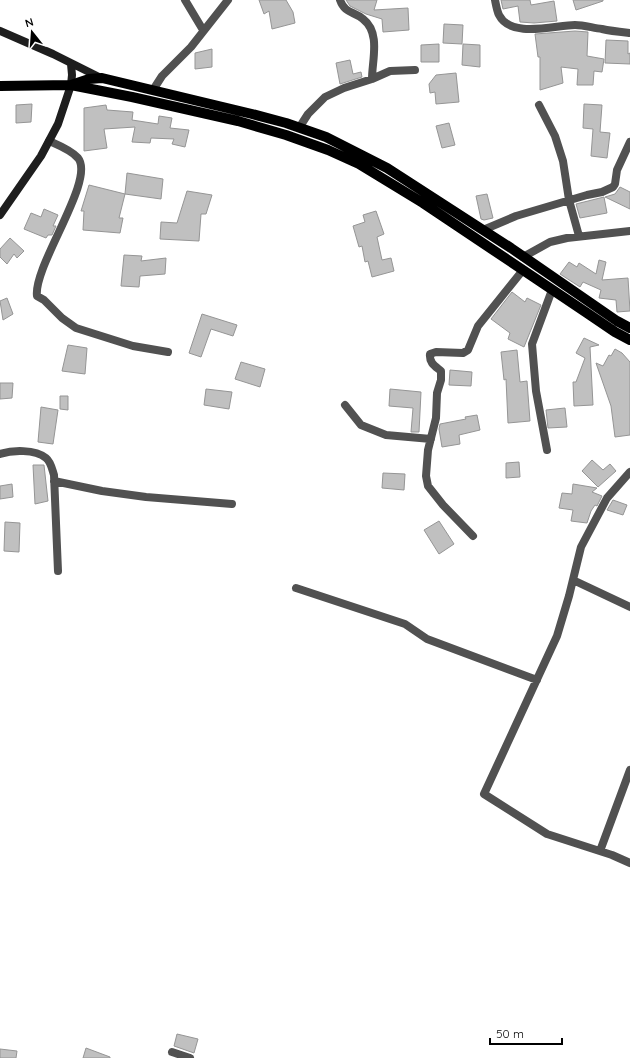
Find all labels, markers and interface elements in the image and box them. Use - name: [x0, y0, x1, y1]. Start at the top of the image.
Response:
- north arrow: [12, 12, 52, 52]
- text: N: [23, 15, 35, 30]
- scale bar: [490, 1020, 562, 1046]
- text: 50 m: [496, 1026, 524, 1041]

